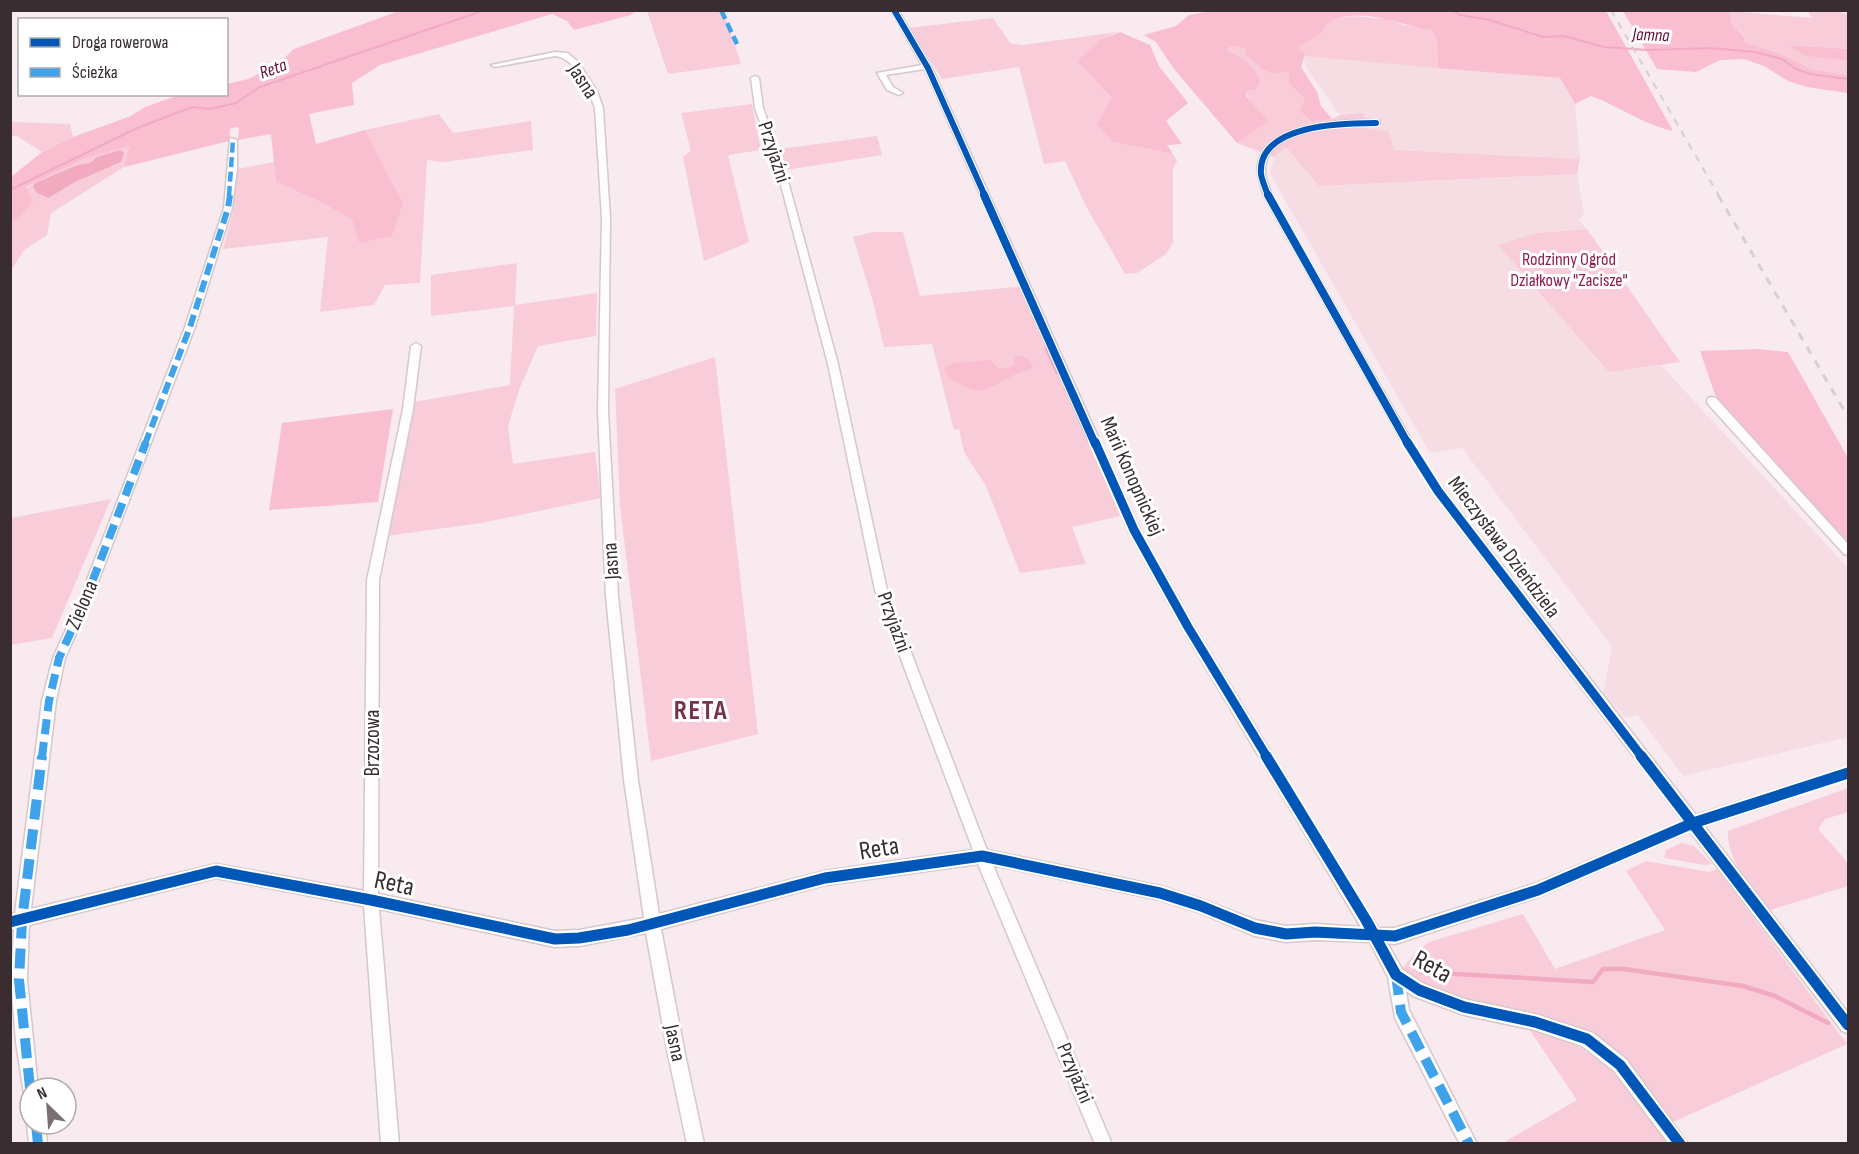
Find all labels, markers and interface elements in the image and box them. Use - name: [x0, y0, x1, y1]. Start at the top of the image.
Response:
- legend: [18, 18, 228, 96]
- water label: Jamna: [1631, 24, 1671, 46]
- text: Droga rowerowa: [72, 32, 169, 53]
- water label: Reta: [256, 54, 290, 84]
- street label: Jasna: [562, 58, 604, 103]
- text: Ścieżka: [72, 62, 118, 83]
- street label: Przyjaźni: [752, 118, 796, 186]
- park label: Rodzinny Ogród Działkowy "Zacisze": [1510, 249, 1628, 291]
- street label: Marii Konopnickiej: [1095, 413, 1169, 539]
- street label: Mieczysława Dzieńdziela: [1443, 471, 1565, 623]
- street label: Jasna: [597, 542, 625, 581]
- street label: Zielona: [61, 577, 103, 633]
- street label: Przyjaźni: [871, 588, 917, 656]
- district label: RETA: [674, 695, 728, 727]
- street label: Brzozowa: [360, 710, 385, 776]
- street label: Reta: [857, 831, 901, 867]
- street label: Reta: [371, 865, 417, 903]
- street label: Reta: [1407, 944, 1457, 990]
- street label: Jasna: [659, 1021, 691, 1064]
- street label: Przyjaźni: [1051, 1039, 1099, 1107]
- north arrow: [18, 1076, 78, 1136]
- text: N: [34, 1083, 50, 1104]

